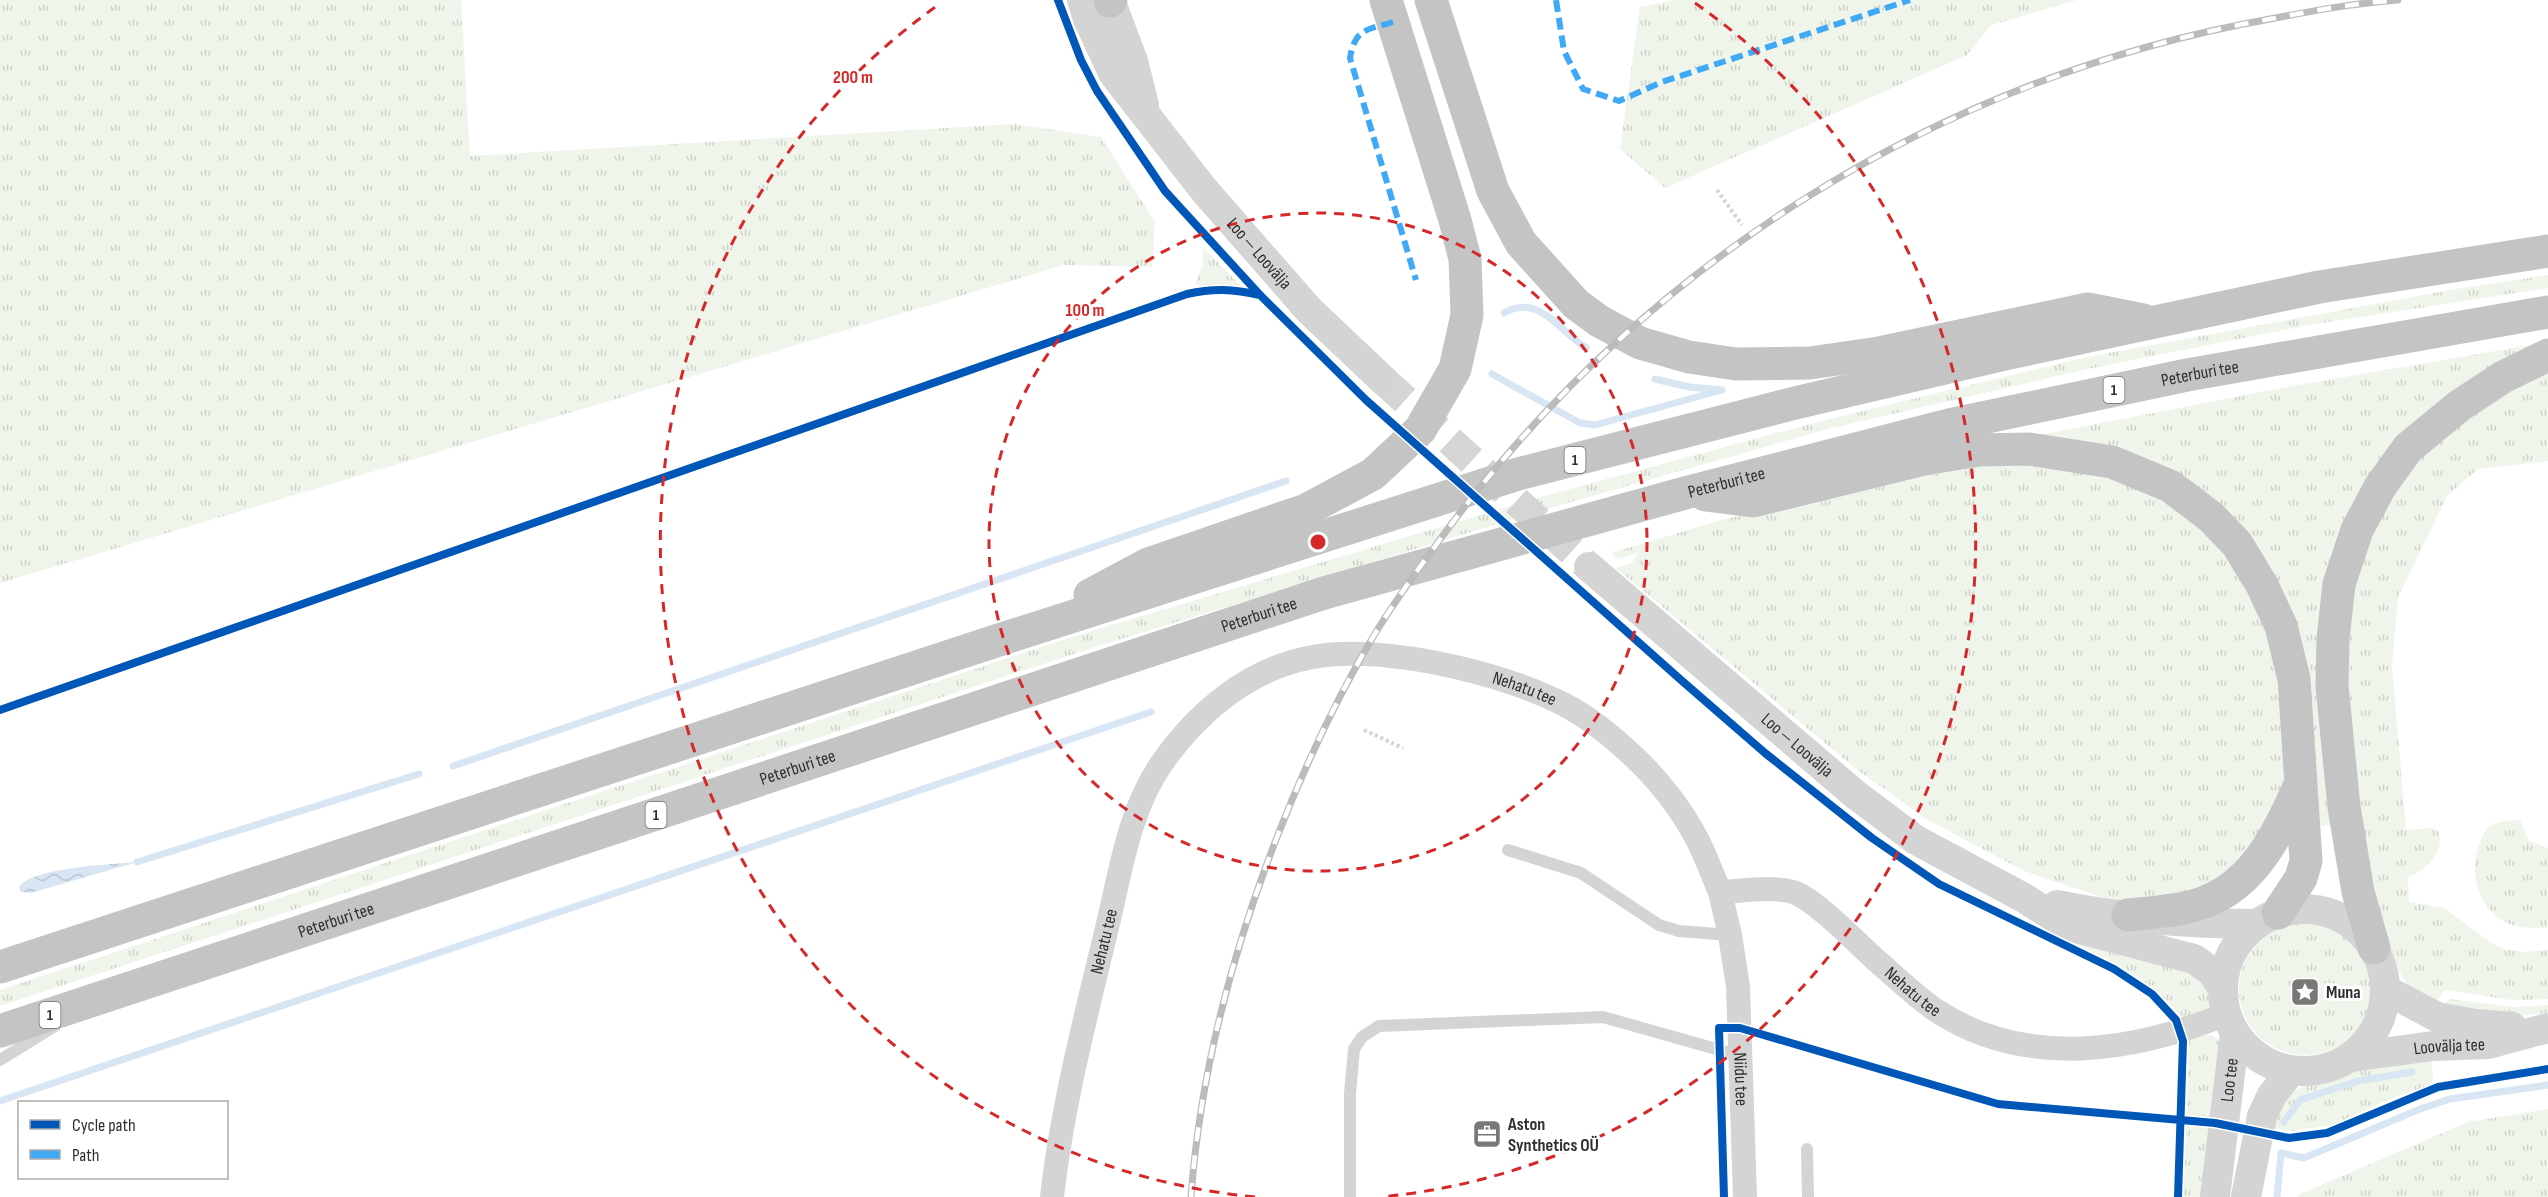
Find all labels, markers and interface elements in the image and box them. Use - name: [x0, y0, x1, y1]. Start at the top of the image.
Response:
- text: 200 m: [833, 67, 873, 88]
- street label: Loo — Loovälja: [1223, 213, 1296, 294]
- text: 100 m: [1066, 300, 1105, 321]
- street label: Peterburi tee: [2159, 356, 2240, 391]
- road number: 1: [2104, 377, 2124, 403]
- road number: 1: [1564, 447, 1586, 473]
- street label: Peterburi tee: [1686, 462, 1767, 502]
- centre of rings: [1308, 532, 1328, 552]
- street label: Peterburi tee: [1218, 592, 1300, 637]
- street label: Nehatu tee: [1490, 667, 1560, 710]
- street label: Loo — Loovälja: [1757, 708, 1838, 782]
- street label: Peterburi tee: [757, 745, 838, 790]
- road number: 1: [646, 802, 666, 828]
- street label: Peterburi tee: [295, 897, 377, 942]
- street label: Nehatu tee: [1086, 907, 1122, 976]
- street label: Nehatu tee: [1880, 962, 1945, 1021]
- place icon: Muna: [2289, 976, 2321, 1008]
- place label: Muna: [2326, 982, 2361, 1003]
- road number: 1: [40, 1002, 60, 1028]
- street label: Loovälja tee: [2412, 1034, 2485, 1059]
- street label: Niidu tee: [1730, 1052, 1752, 1106]
- street label: Loo tee: [2216, 1057, 2242, 1103]
- legend: [18, 1101, 228, 1179]
- place label: Aston Synthetics OÜ: [1507, 1114, 1599, 1156]
- text: Cycle path: [72, 1115, 136, 1136]
- office icon: Aston Synthetics OÜ: [1471, 1118, 1503, 1150]
- text: Path: [72, 1145, 100, 1166]

